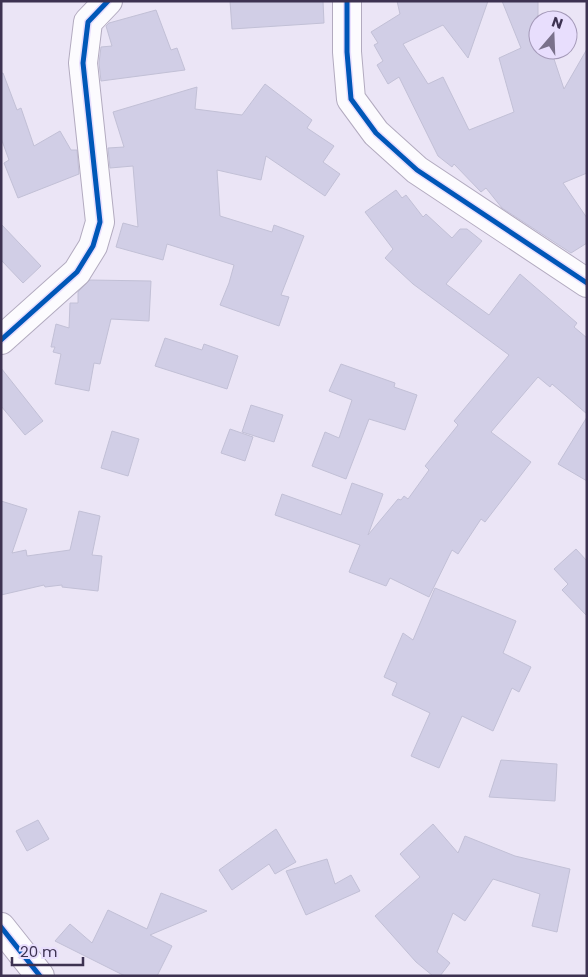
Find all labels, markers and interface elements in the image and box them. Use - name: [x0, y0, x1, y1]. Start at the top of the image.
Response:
- north arrow: [528, 10, 578, 60]
- text: N: [549, 12, 565, 34]
- scale bar: [12, 934, 84, 966]
- text: 20 m: [20, 941, 58, 962]

